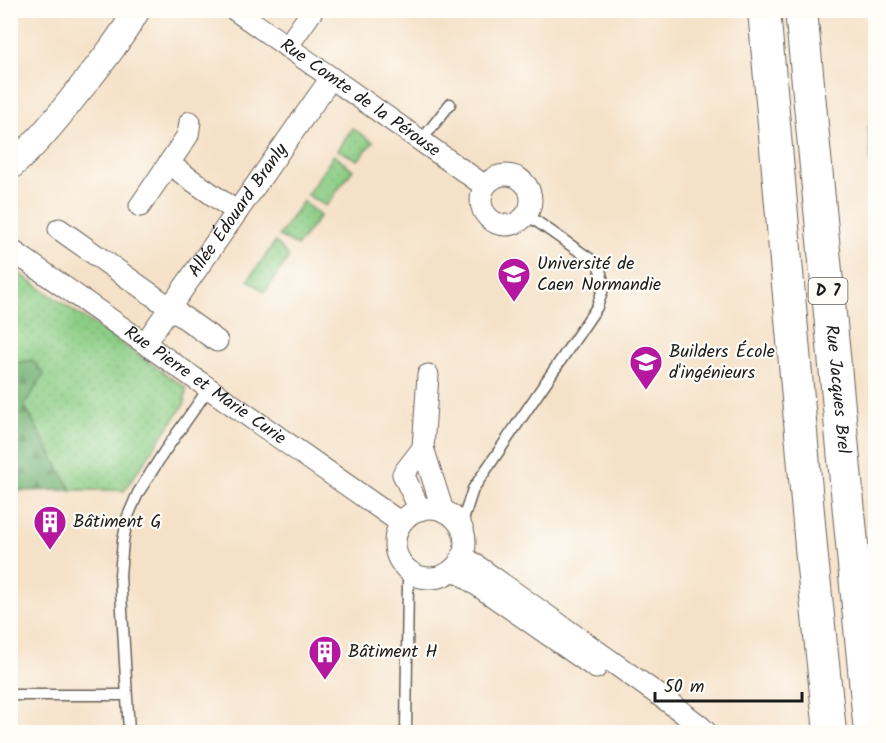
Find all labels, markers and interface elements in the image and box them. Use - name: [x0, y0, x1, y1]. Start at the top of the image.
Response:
- street label: Rue Comte de la Pérouse: [274, 31, 446, 165]
- street label: Allée Édouard Branly: [181, 137, 296, 284]
- place label: Université de Caen Normandie: [537, 250, 661, 300]
- school or university icon: Université de Caen Normandie: [496, 256, 532, 303]
- road number: D 7: [808, 278, 848, 304]
- street label: Rue Pierre et Marie Curie: [118, 319, 292, 453]
- street label: Rue Jacques Brel: [817, 323, 858, 456]
- place label: Builders École d'ingénieurs: [669, 338, 775, 388]
- school or university icon: Builders École d'ingénieurs: [628, 344, 664, 391]
- building icon: Bâtiment G: [32, 504, 68, 551]
- place label: Bâtiment G: [73, 508, 161, 537]
- building icon: Bâtiment H: [307, 634, 343, 681]
- place label: Bâtiment H: [348, 638, 437, 667]
- scale bar: [655, 665, 802, 703]
- text: 50 m: [664, 673, 704, 702]

